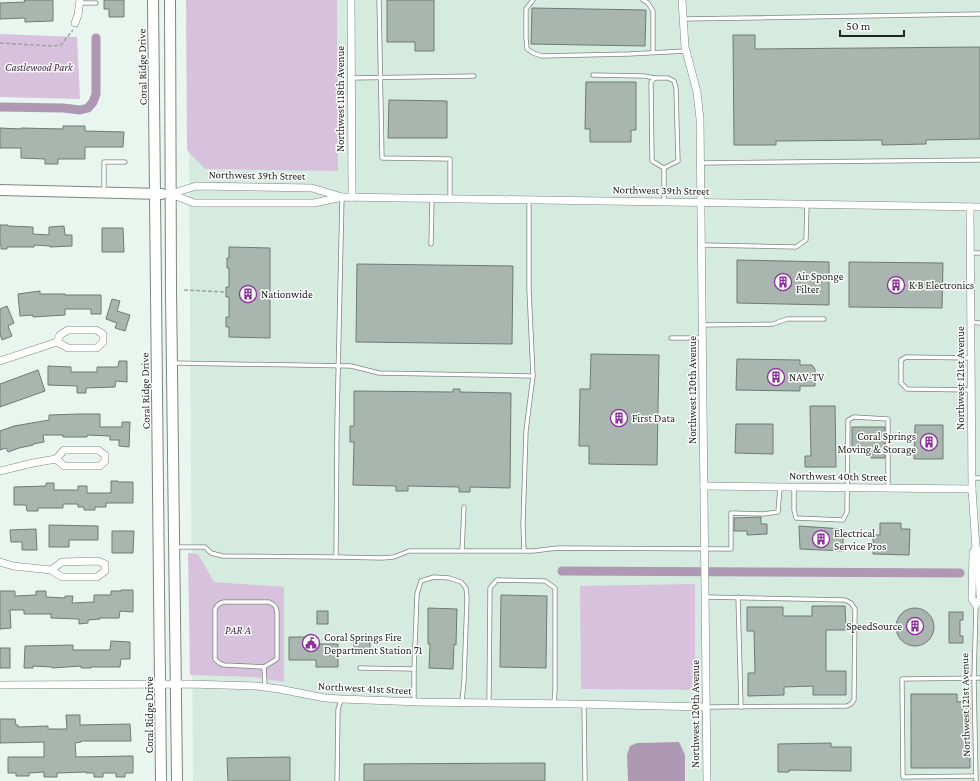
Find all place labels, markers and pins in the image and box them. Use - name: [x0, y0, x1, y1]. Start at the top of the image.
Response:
- place label: Air Sponge Filter: [796, 270, 844, 295]
- building icon: Air Sponge Filter: [773, 272, 793, 292]
- building icon: K B Electronics: [886, 275, 906, 295]
- place label: K B Electronics: [909, 279, 974, 291]
- building icon: Nationwide: [238, 284, 258, 304]
- place label: Nationwide: [261, 288, 313, 300]
- building icon: NAV-TV: [766, 367, 786, 387]
- place label: NAV-TV: [789, 371, 825, 383]
- building icon: First Data: [609, 408, 629, 428]
- place label: First Data: [632, 412, 675, 424]
- place label: Coral Springs Moving & Storage: [837, 430, 916, 456]
- building icon: Coral Springs Moving & Storage: [919, 432, 939, 452]
- place label: Electrical Service Pros: [834, 527, 886, 552]
- building icon: Electrical Service Pros: [811, 529, 831, 549]
- building icon: SpeedSource: [905, 616, 925, 636]
- place label: SpeedSource: [846, 620, 902, 633]
- place label: Coral Springs Fire Department Station 71: [324, 631, 423, 657]
- public building icon: Coral Springs Fire Department Station 71: [301, 633, 321, 653]

